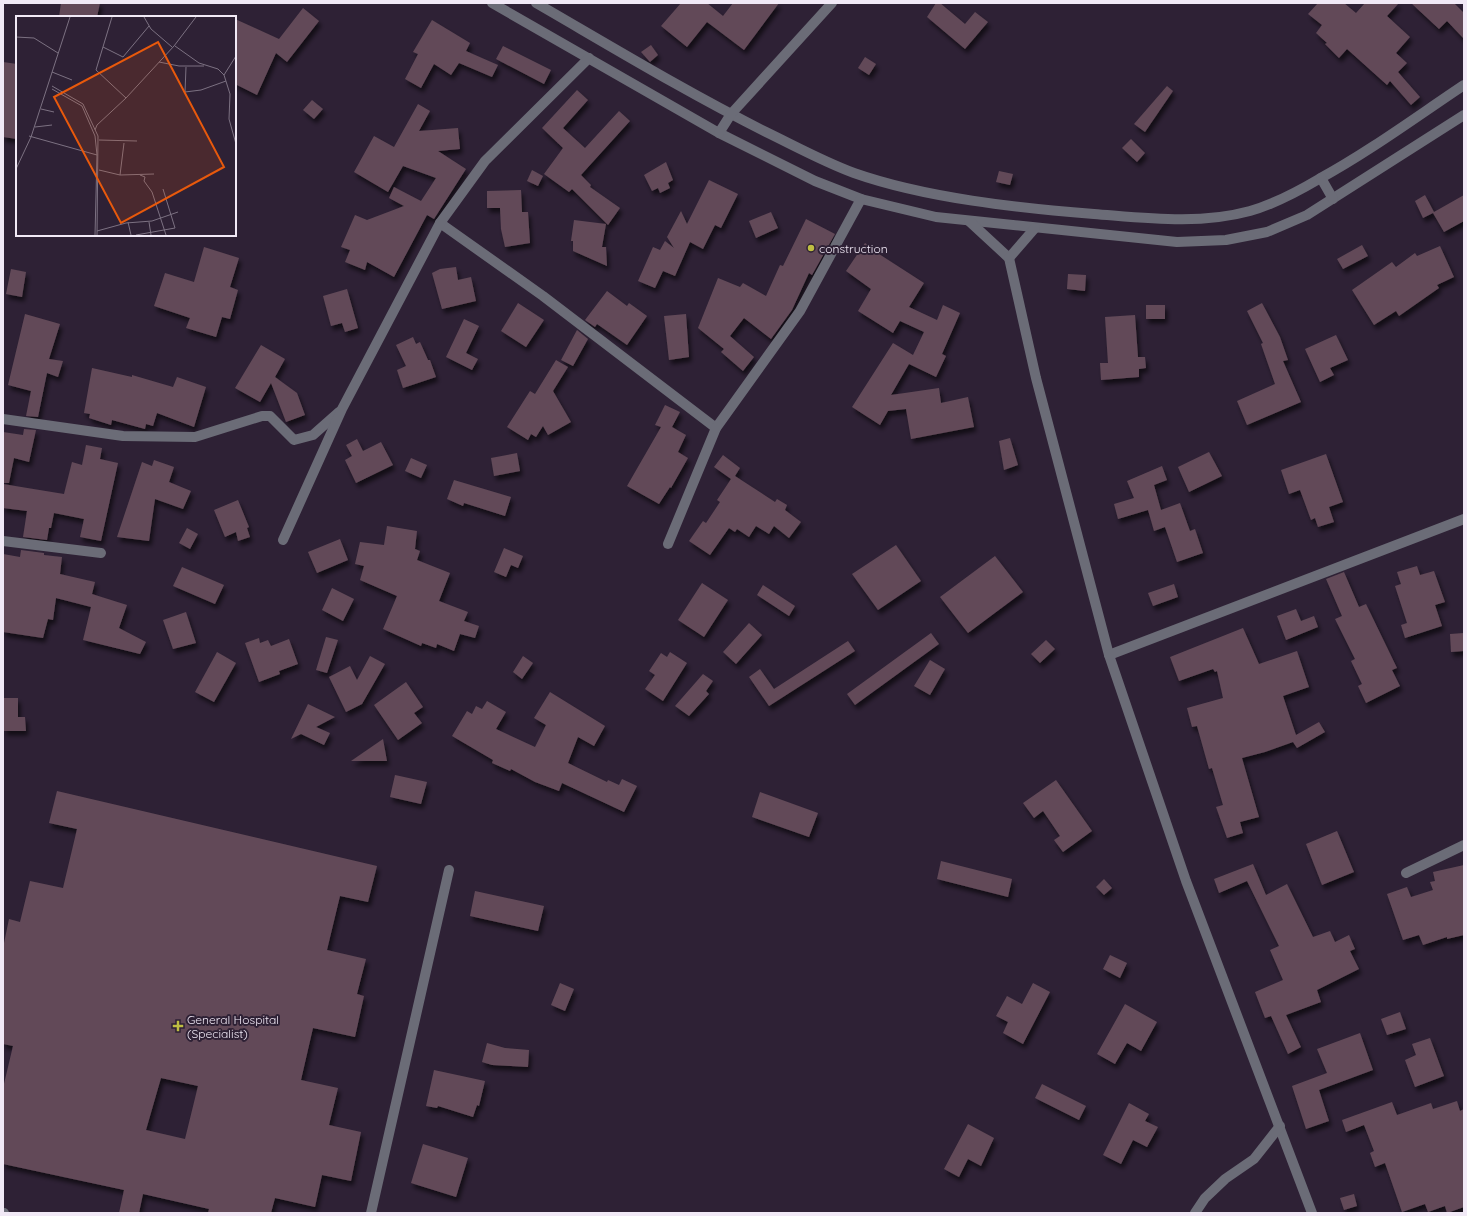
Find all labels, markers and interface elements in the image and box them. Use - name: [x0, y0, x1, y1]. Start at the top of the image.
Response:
- inset map: [16, 16, 236, 236]
- place label: construction: [819, 241, 888, 256]
- marker: construction: [806, 243, 816, 253]
- place label: General Hospital (Specialist): [187, 1012, 279, 1041]
- marker: General Hospital (Specialist): [172, 1020, 184, 1032]

